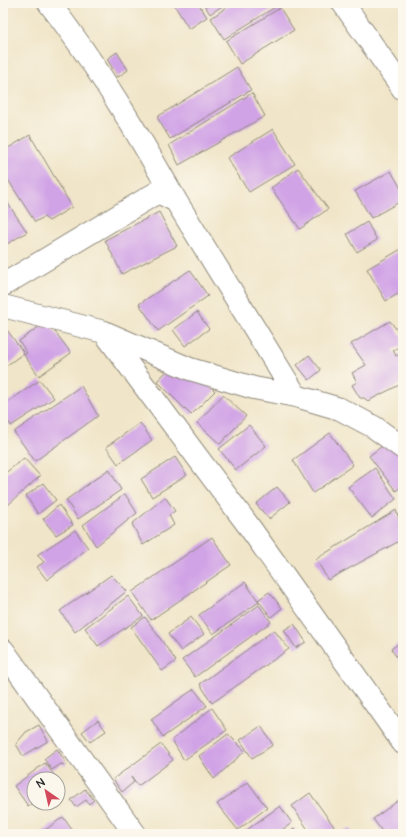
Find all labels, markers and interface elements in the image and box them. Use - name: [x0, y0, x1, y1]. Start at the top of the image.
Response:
- north arrow: [26, 771, 66, 811]
- text: N: [34, 775, 48, 791]

